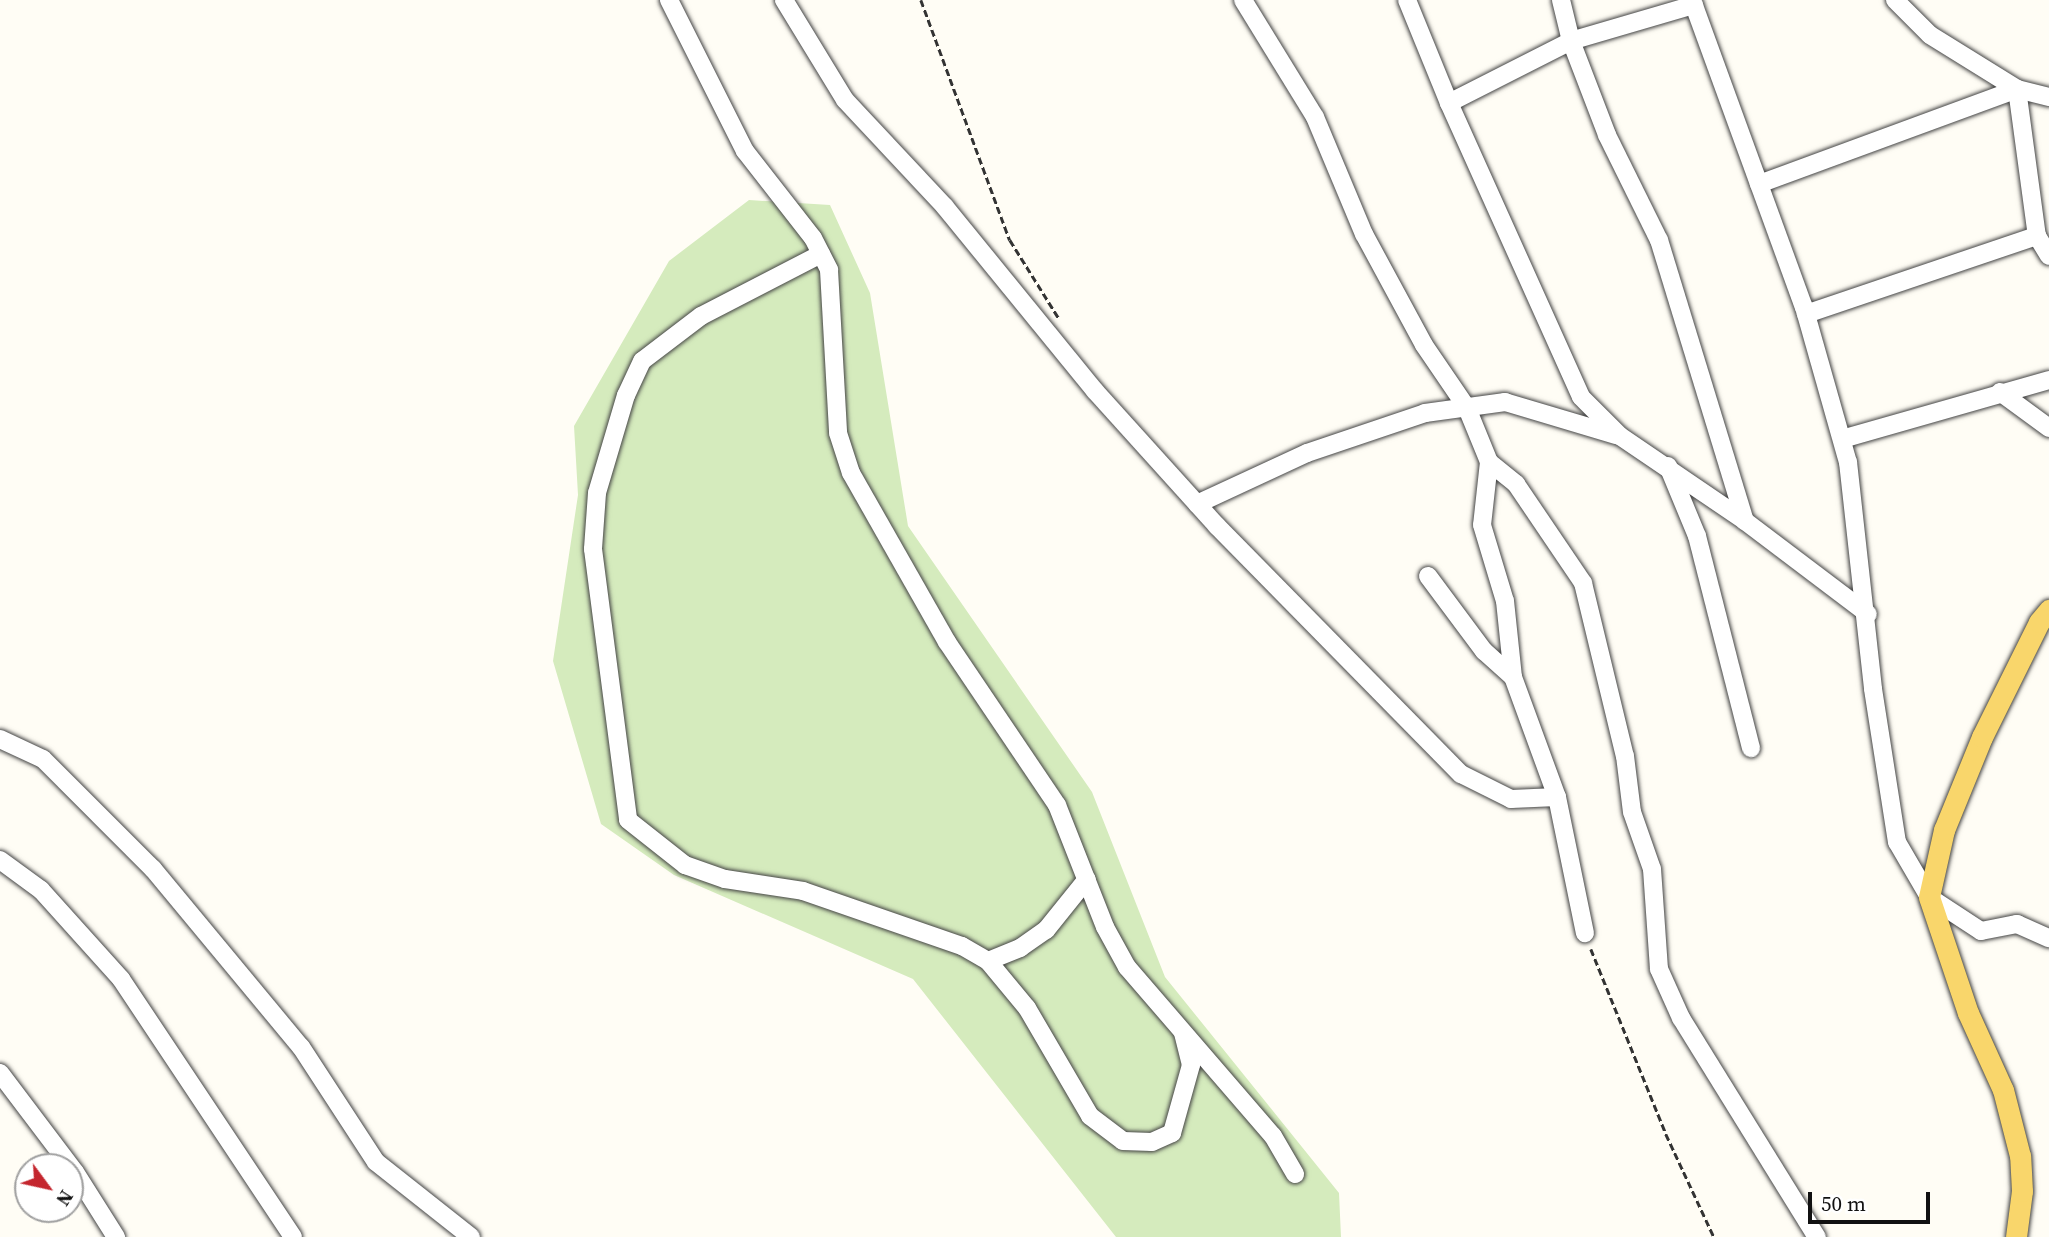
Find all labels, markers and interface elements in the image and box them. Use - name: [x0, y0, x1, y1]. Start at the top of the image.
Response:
- north arrow: [14, 1153, 84, 1223]
- scale bar: [1811, 1178, 1934, 1222]
- text: N: [50, 1185, 80, 1211]
- text: 50 m: [1821, 1189, 1866, 1218]

